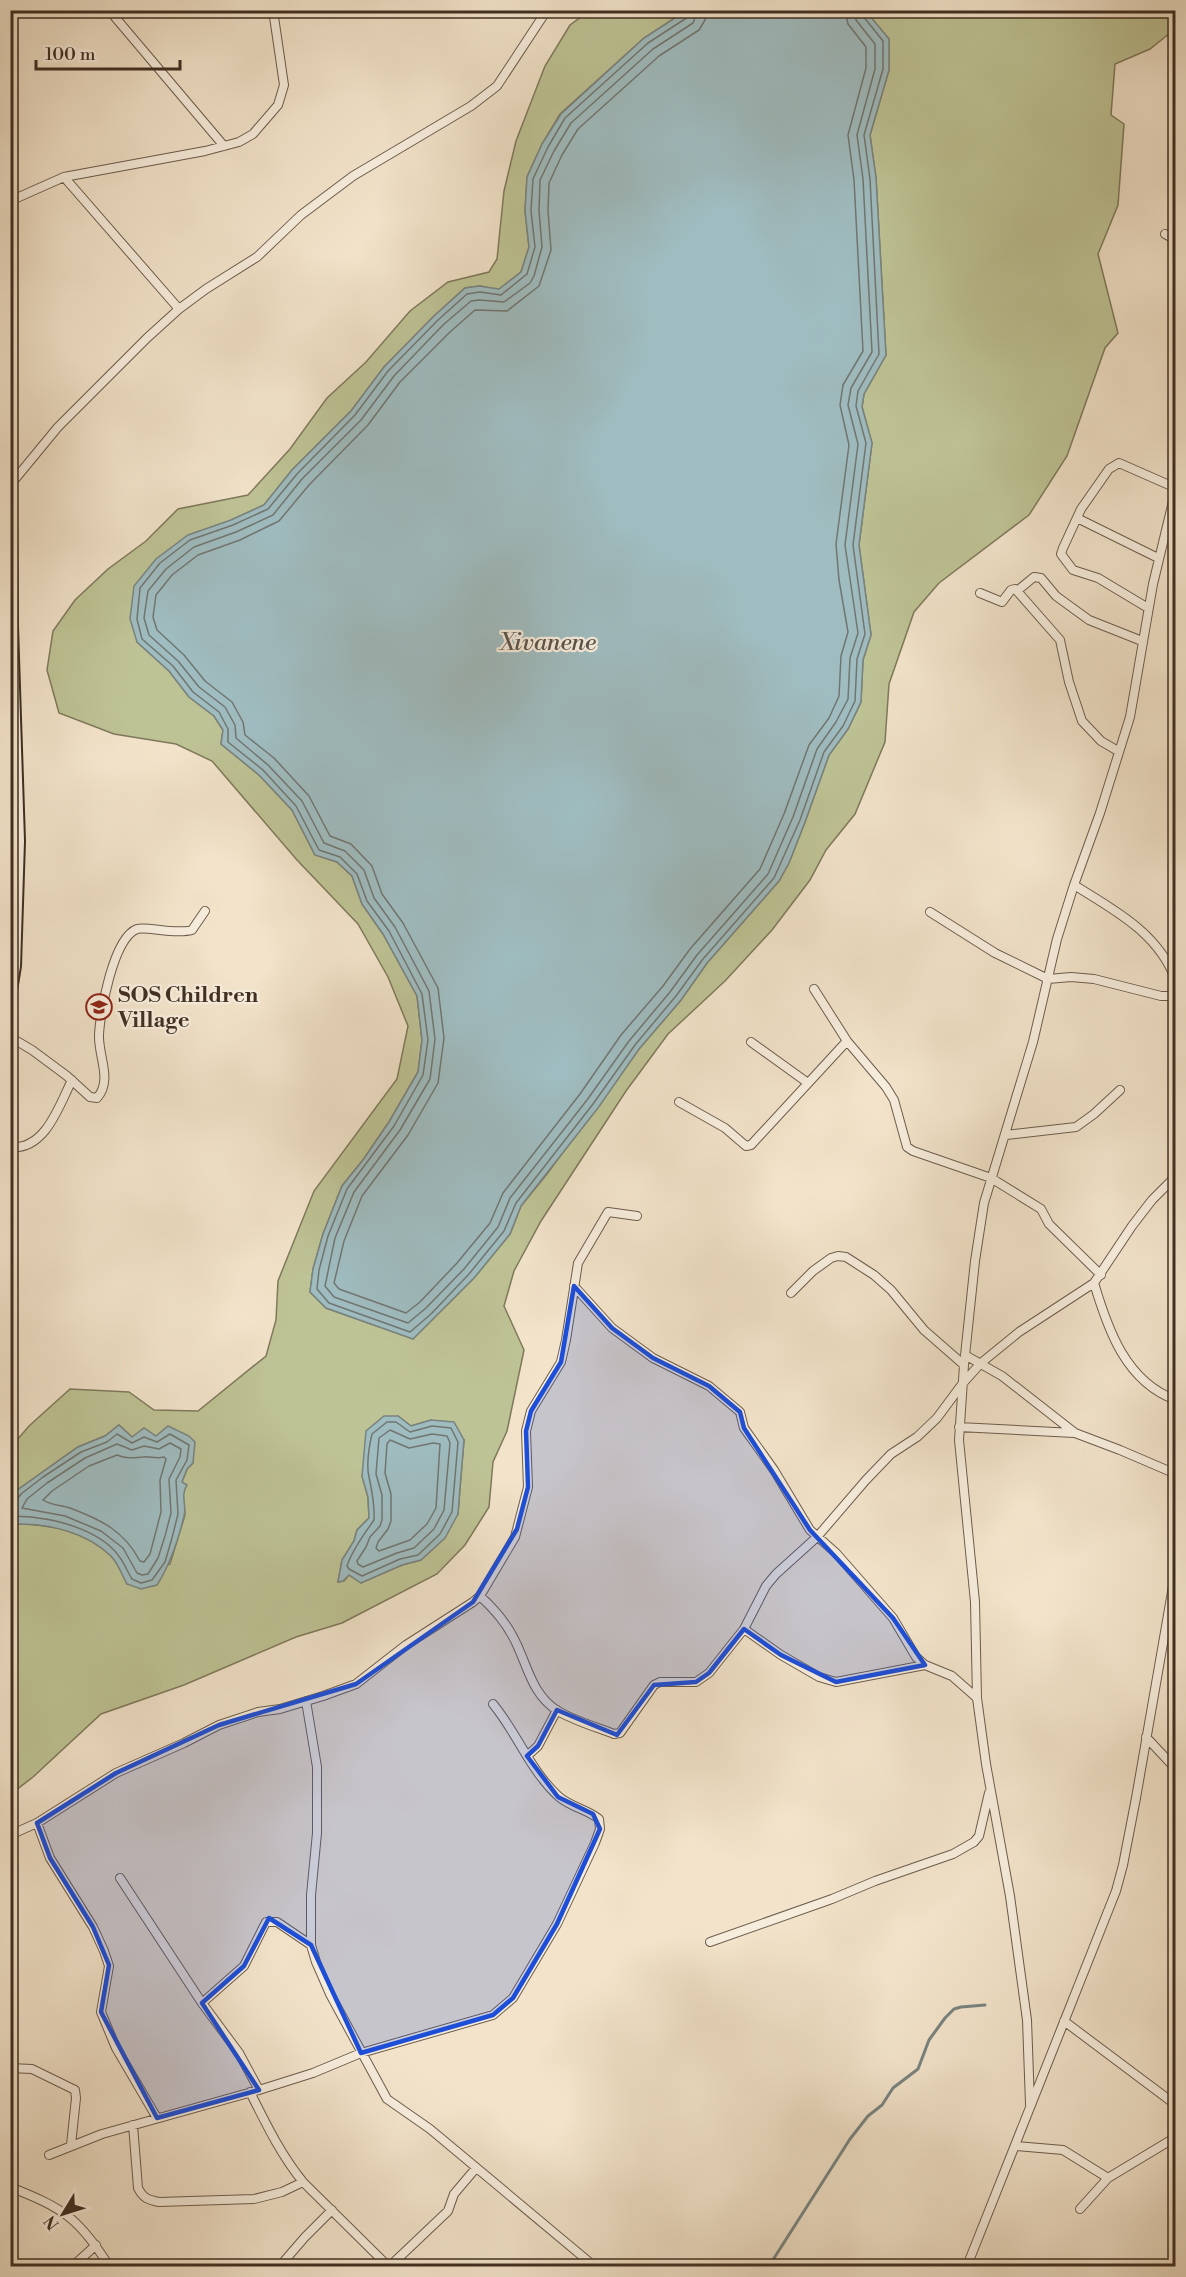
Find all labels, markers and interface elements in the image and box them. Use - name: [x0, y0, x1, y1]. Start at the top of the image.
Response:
- scale bar: [36, 33, 180, 71]
- text: 100 m: [45, 43, 96, 66]
- water label: Xivanene: [498, 628, 596, 658]
- place label: SOS Children Village: [117, 982, 259, 1034]
- school or university icon: SOS Children Village: [84, 992, 114, 1022]
- north arrow: [33, 2184, 93, 2244]
- text: N: [40, 2211, 64, 2234]

